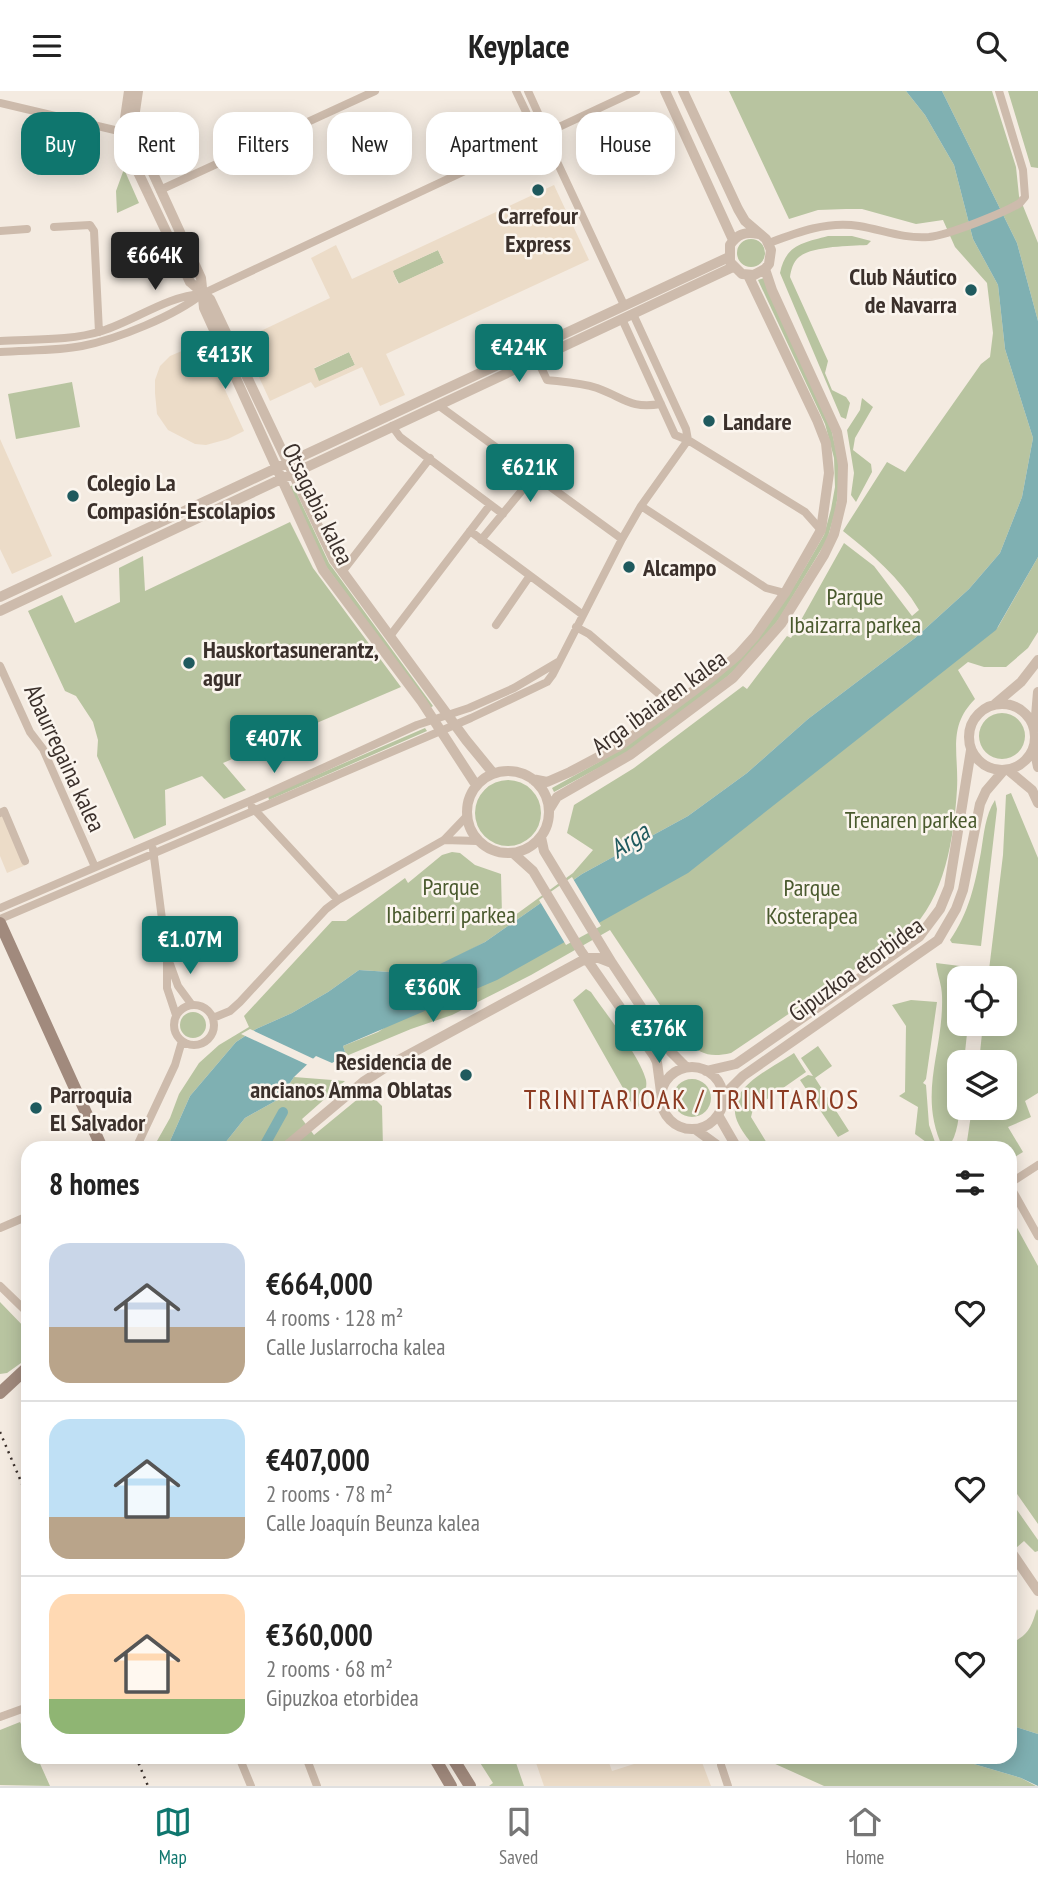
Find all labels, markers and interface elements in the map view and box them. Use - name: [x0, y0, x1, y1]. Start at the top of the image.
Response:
- text: Keyplace: [468, 25, 570, 67]
- icon: menu: [28, 27, 66, 65]
- icon: search: [972, 27, 1010, 65]
- chip: Buy: [21, 112, 100, 175]
- chip: Rent: [114, 112, 199, 175]
- chip: Filters: [213, 112, 313, 175]
- chip: New: [327, 112, 412, 175]
- chip: Apartment: [426, 112, 562, 175]
- chip: House: [576, 112, 675, 175]
- marker: Carrefour Express: [530, 182, 546, 198]
- place label: Carrefour Express: [498, 200, 579, 259]
- pin: €664K: [106, 233, 204, 292]
- text: €664K: [127, 240, 183, 269]
- place label: Club Náutico de Navarra: [849, 261, 957, 320]
- marker: Club Náutico de Navarra: [963, 282, 979, 298]
- pin: €424K: [470, 324, 568, 384]
- pin: €413K: [176, 331, 274, 391]
- text: €424K: [491, 332, 547, 361]
- text: €413K: [197, 339, 253, 368]
- place label: Landare: [723, 406, 792, 437]
- marker: Landare: [701, 413, 717, 429]
- street label: Otsagabia kalea: [275, 438, 361, 570]
- pin: €621K: [481, 445, 579, 504]
- text: €621K: [502, 452, 558, 481]
- place label: Colegio La Compasión-Escolapios: [87, 467, 275, 526]
- marker: Colegio La Compasión-Escolapios: [65, 488, 81, 504]
- place label: Alcampo: [642, 552, 717, 583]
- marker: Alcampo: [621, 559, 637, 575]
- park label: Parque Ibaizarra parkea: [789, 581, 921, 640]
- place label: Hauskortasunerantz, agur: [203, 634, 379, 693]
- street label: Arga ibaiaren kalea: [586, 643, 732, 761]
- marker: Hauskortasunerantz, agur: [181, 655, 197, 671]
- street label: Abaurregaina kalea: [17, 679, 113, 837]
- pin: €407K: [225, 715, 323, 775]
- text: €407K: [246, 723, 302, 752]
- park label: Trenaren parkea: [845, 804, 977, 835]
- water label: Arga: [603, 814, 657, 865]
- park label: Parque Ibaiberri parkea: [386, 871, 516, 930]
- park label: Parque Kosterapea: [766, 872, 858, 931]
- street label: Gipuzkoa etorbidea: [782, 910, 930, 1028]
- pin: €1.07M: [133, 917, 247, 976]
- text: €1.07M: [158, 924, 222, 953]
- pin: €360K: [384, 965, 482, 1024]
- map controls: [947, 966, 1017, 1120]
- button: locate: [947, 966, 1017, 1036]
- text: €360K: [405, 972, 461, 1001]
- pin: €376K: [610, 1005, 708, 1065]
- text: €376K: [631, 1013, 687, 1042]
- place label: Residencia de ancianos Amma Oblatas: [250, 1046, 452, 1105]
- button: layers: [947, 1050, 1017, 1120]
- marker: Residencia de ancianos Amma Oblatas: [458, 1067, 474, 1083]
- place label: Parroquia El Salvador: [50, 1079, 146, 1138]
- district label: TRINITARIOAK / TRINITARIOS: [524, 1080, 860, 1117]
- marker: Parroquia El Salvador: [28, 1100, 44, 1116]
- text: 8 homes: [49, 1164, 140, 1203]
- icon: filters: [951, 1164, 989, 1202]
- text: €664,000: [266, 1264, 373, 1303]
- icon: home: [105, 1271, 189, 1355]
- icon: heart: [951, 1294, 989, 1332]
- text: 4 rooms · 128 m²: [266, 1303, 403, 1332]
- text: Calle Juslarrocha kalea: [266, 1332, 446, 1361]
- text: €407,000: [266, 1440, 370, 1479]
- icon: home: [105, 1447, 189, 1531]
- icon: heart: [951, 1470, 989, 1508]
- text: 2 rooms · 78 m²: [266, 1479, 393, 1508]
- text: Calle Joaquín Beunza kalea: [266, 1508, 480, 1537]
- text: €360,000: [266, 1615, 373, 1654]
- icon: home: [105, 1622, 189, 1706]
- icon: heart: [951, 1645, 989, 1683]
- text: 2 rooms · 68 m²: [266, 1654, 393, 1683]
- text: Gipuzkoa etorbidea: [266, 1683, 419, 1712]
- tab: Map: [154, 1803, 192, 1869]
- tab: Saved: [499, 1803, 538, 1869]
- tab: Home: [846, 1803, 884, 1869]

